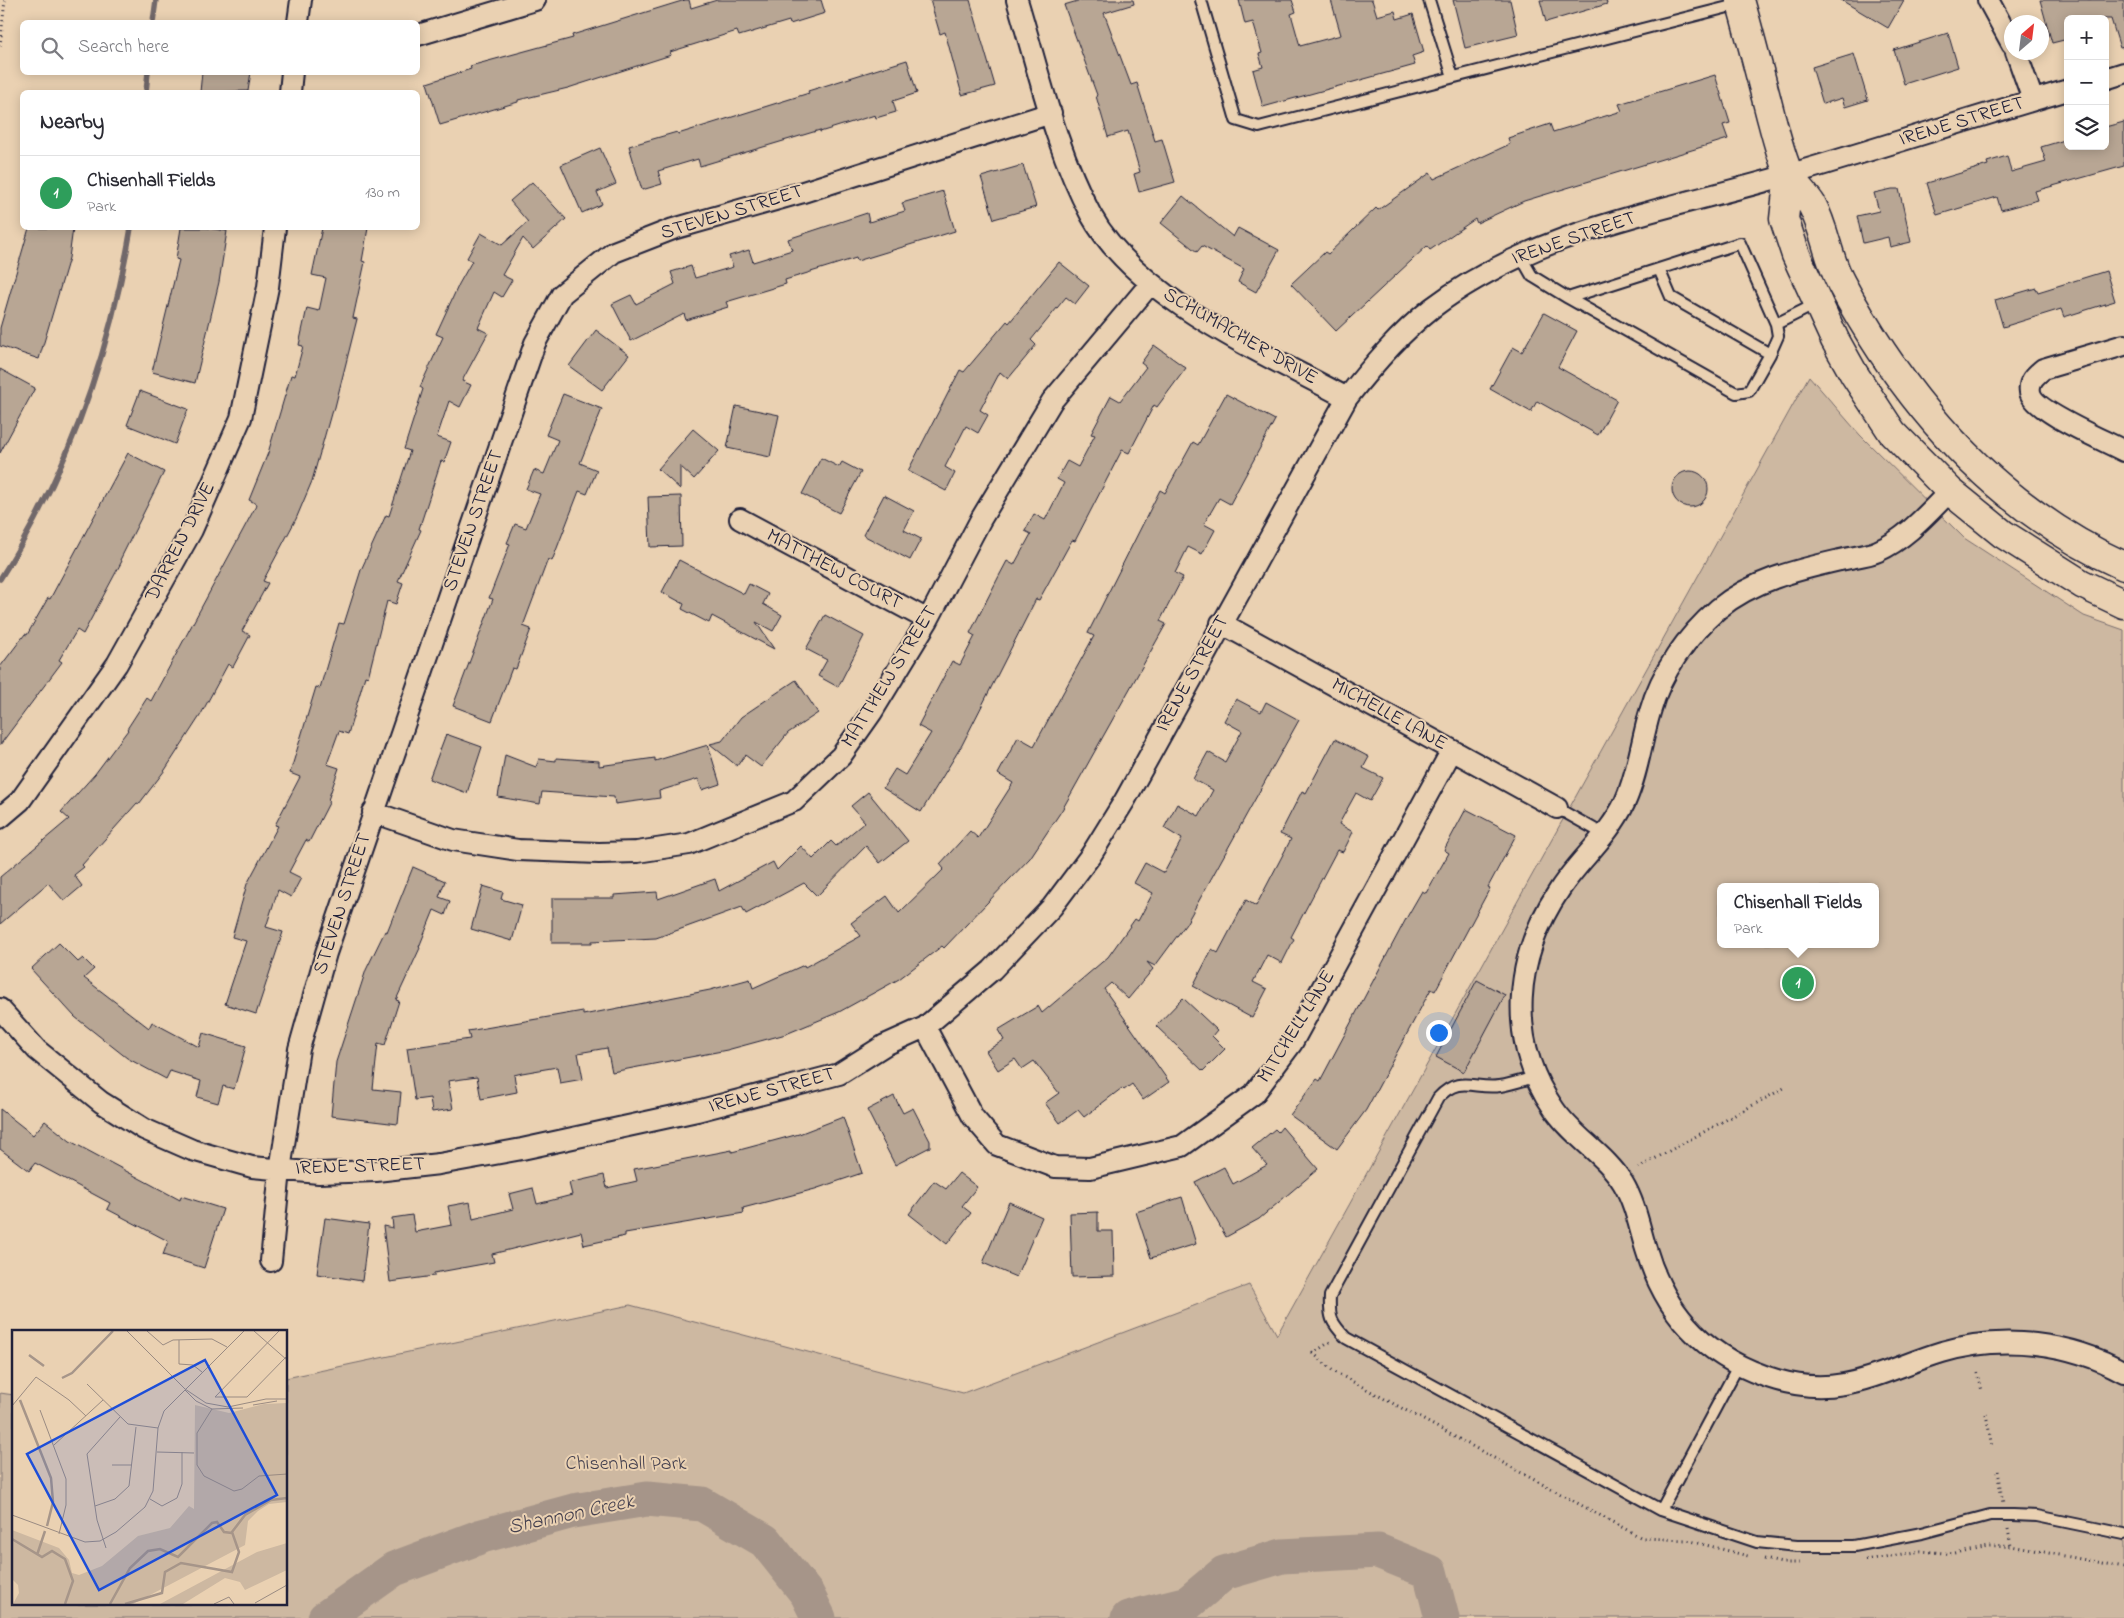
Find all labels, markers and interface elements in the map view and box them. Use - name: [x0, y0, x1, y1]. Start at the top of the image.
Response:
- north arrow: [2004, 15, 2049, 60]
- map controls: [2064, 15, 2109, 150]
- button: +: [2064, 15, 2109, 60]
- search box: [20, 20, 420, 75]
- icon: search: [38, 34, 66, 62]
- text: Search here: [78, 34, 169, 61]
- button: −: [2064, 60, 2109, 105]
- street label: IRENE STREET: [1896, 89, 2028, 155]
- button: layers: [2064, 105, 2109, 150]
- text: Nearby: [40, 108, 104, 138]
- text: Chisenhall Fields: [87, 168, 216, 195]
- street label: STEVEN STREET: [657, 178, 807, 248]
- text: 1: [53, 181, 59, 205]
- text: 130 m: [365, 181, 400, 205]
- text: Park: [87, 195, 116, 219]
- street label: IRENE STREET: [1508, 204, 1640, 274]
- street label: SCHUMACHER DRIVE: [1157, 281, 1323, 393]
- street label: STEVEN STREET: [436, 447, 512, 595]
- street label: DARREN DRIVE: [138, 477, 224, 608]
- street label: MATTHEW COURT: [761, 522, 907, 618]
- street label: MATTHEW STREET: [835, 600, 945, 754]
- street label: IRENE STREET: [1149, 610, 1237, 738]
- street label: MICHELLE LANE: [1326, 671, 1452, 759]
- street label: STEVEN STREET: [306, 829, 380, 979]
- popup: [1717, 883, 1879, 948]
- text: Chisenhall Fields: [1734, 890, 1862, 917]
- text: Park: [1734, 917, 1763, 941]
- pin: 1: [1782, 964, 1814, 1002]
- street label: MITCHELL LANE: [1251, 965, 1343, 1089]
- your location: [1426, 1020, 1452, 1046]
- street label: IRENE STREET: [706, 1060, 838, 1122]
- street label: IRENE STREET: [295, 1150, 425, 1184]
- inset map: [12, 1330, 288, 1606]
- park label: Chisenhall Park: [565, 1450, 687, 1479]
- water label: Shannon Creek: [505, 1487, 638, 1543]

